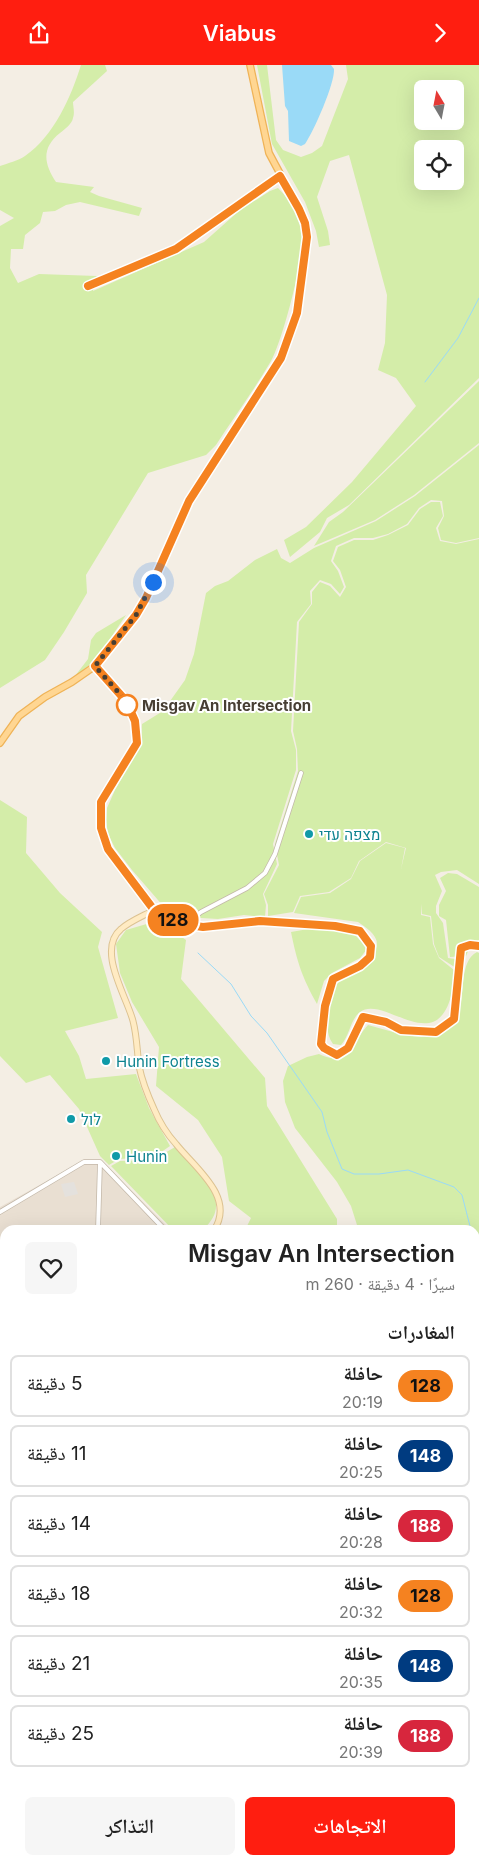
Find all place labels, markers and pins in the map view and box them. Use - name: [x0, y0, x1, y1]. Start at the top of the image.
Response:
- marker: Misgav An Intersection: [116, 694, 138, 716]
- place label: Misgav An Intersection: [142, 696, 311, 715]
- place label: מצפה עדי: [319, 825, 380, 844]
- marker: מצפה עדי: [303, 828, 315, 840]
- place label: Hunin Fortress: [116, 1052, 220, 1071]
- marker: Hunin Fortress: [100, 1055, 112, 1067]
- place label: לול: [81, 1110, 101, 1129]
- marker: לול: [65, 1113, 77, 1125]
- place label: Hunin: [126, 1147, 167, 1166]
- marker: Hunin: [110, 1150, 122, 1162]

